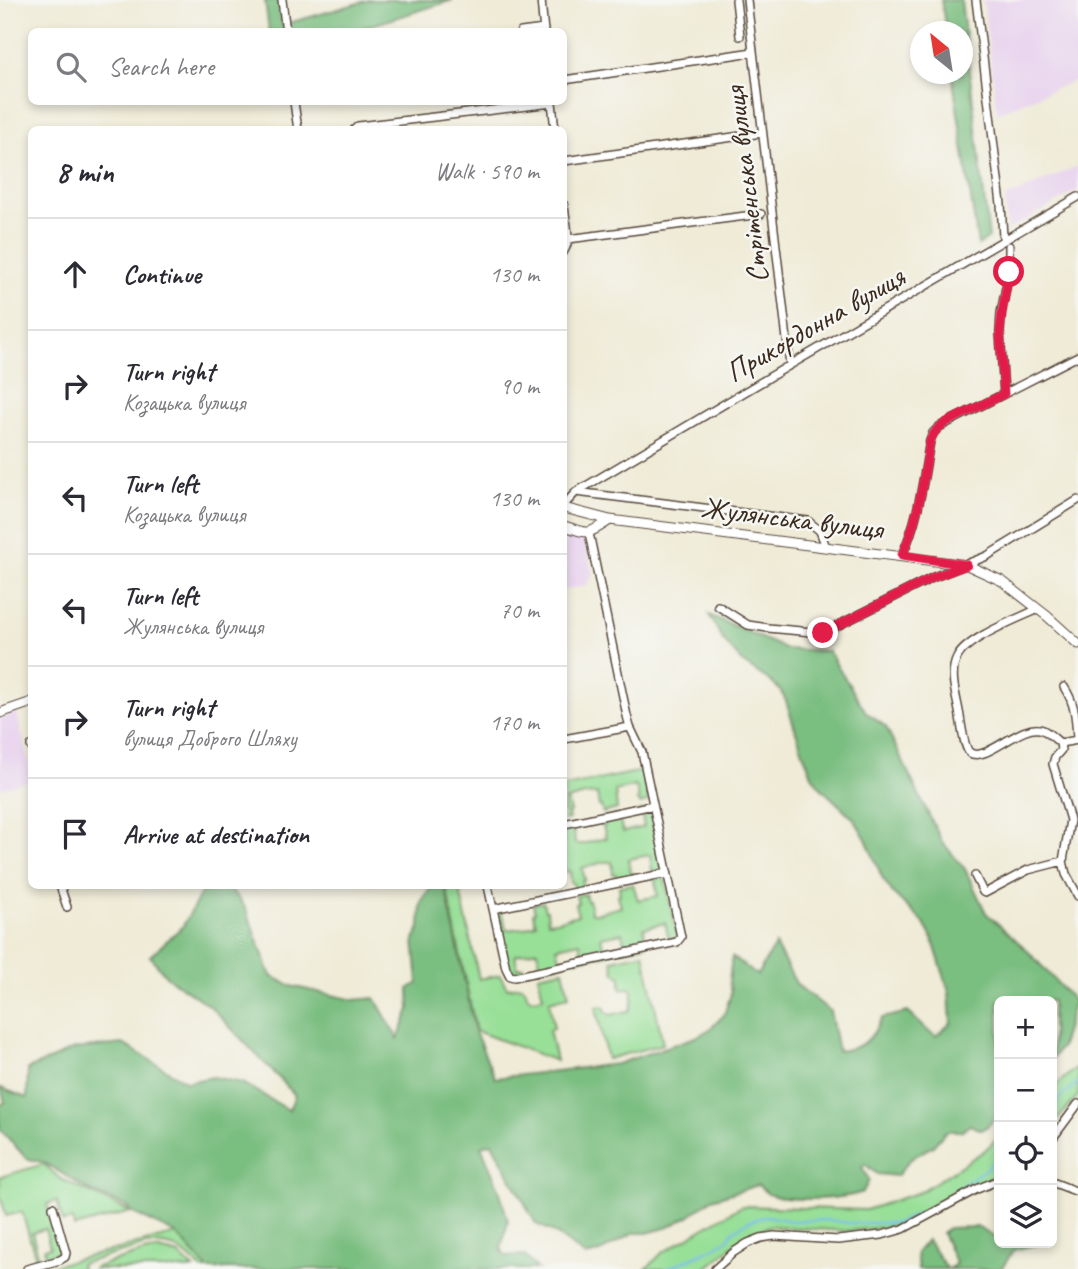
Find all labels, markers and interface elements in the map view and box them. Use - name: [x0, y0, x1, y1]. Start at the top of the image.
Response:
- north arrow: [910, 21, 973, 84]
- search box: [28, 28, 567, 105]
- icon: search: [52, 48, 90, 86]
- text: Search here: [108, 50, 214, 83]
- street label: Стрітенська вулиця: [715, 82, 777, 285]
- text: 8 min: [56, 153, 113, 191]
- text: Walk · 590 m: [435, 157, 539, 186]
- icon: ahead: [56, 255, 94, 293]
- route start: [993, 256, 1024, 287]
- street label: Прикордонна вулиця: [718, 257, 912, 391]
- text: Continue: [123, 258, 201, 291]
- text: 130 m: [490, 260, 539, 289]
- text: Turn right: [123, 355, 214, 388]
- icon: right: [56, 367, 94, 405]
- text: 90 m: [500, 372, 539, 401]
- text: Козацька вулиця: [123, 388, 245, 417]
- text: Turn left: [123, 467, 198, 500]
- icon: left: [56, 479, 94, 517]
- text: 130 m: [490, 484, 539, 513]
- street label: Жулянська вулиця: [699, 488, 888, 548]
- text: Козацька вулиця: [123, 500, 245, 529]
- text: Turn left: [123, 579, 198, 612]
- icon: left: [56, 591, 94, 629]
- text: 70 m: [500, 596, 539, 625]
- text: Жулянська вулиця: [123, 612, 263, 641]
- route end: [807, 617, 838, 648]
- text: Turn right: [123, 691, 214, 724]
- icon: right: [56, 703, 94, 741]
- text: 170 m: [490, 708, 539, 737]
- text: вулиця Доброго Шляху: [123, 724, 297, 753]
- icon: arrive: [56, 815, 94, 853]
- text: Arrive at destination: [123, 818, 309, 851]
- map controls: [994, 996, 1057, 1248]
- button: +: [994, 996, 1057, 1059]
- button: −: [994, 1059, 1057, 1122]
- button: locate: [994, 1122, 1057, 1185]
- button: layers: [994, 1185, 1057, 1248]

